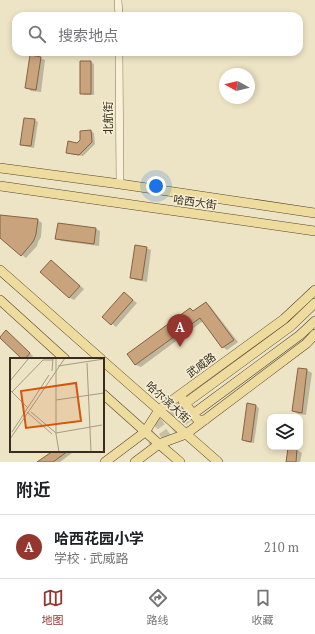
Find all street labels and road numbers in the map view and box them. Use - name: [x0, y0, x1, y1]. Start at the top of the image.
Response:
- street label: 北航街: [101, 102, 115, 135]
- street label: 哈西大街: [172, 192, 218, 212]
- street label: 武威路: [184, 350, 218, 380]
- street label: 哈尔滨大街: [143, 378, 193, 426]

